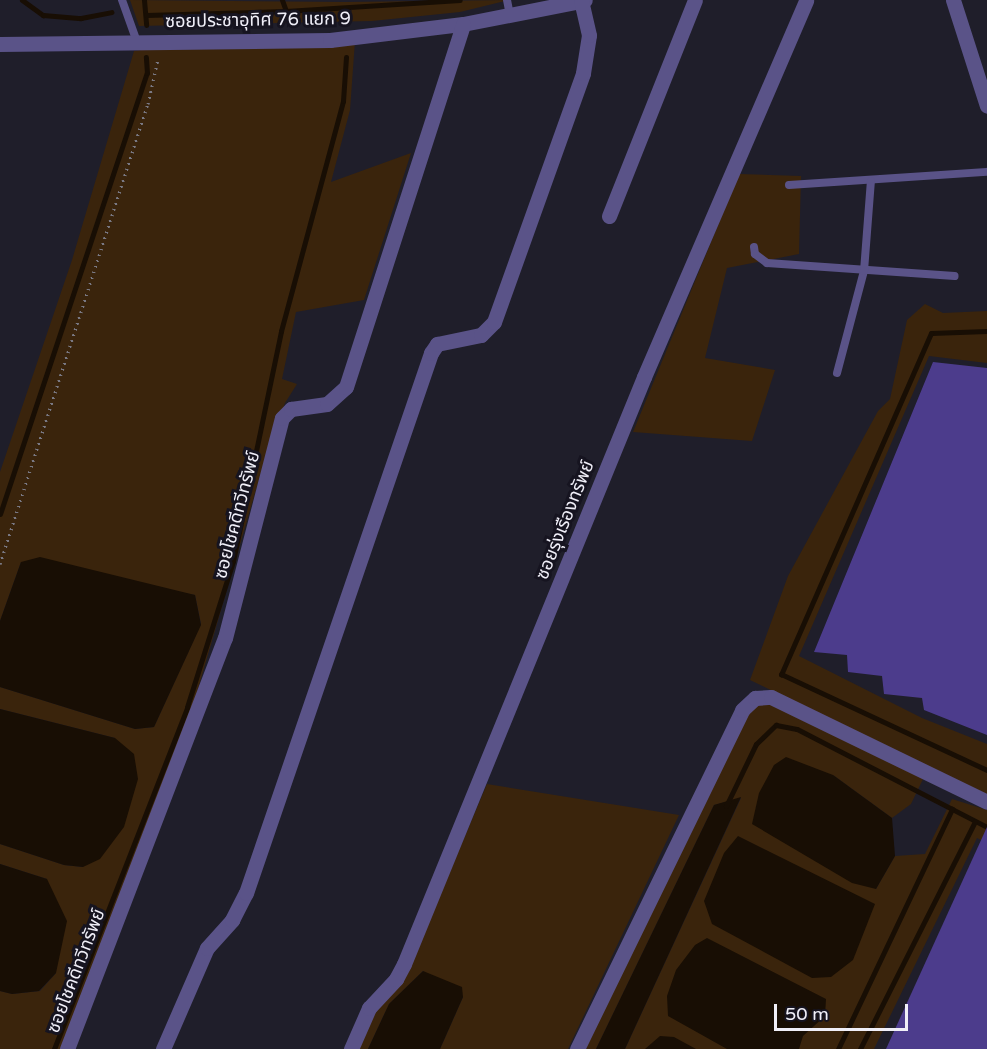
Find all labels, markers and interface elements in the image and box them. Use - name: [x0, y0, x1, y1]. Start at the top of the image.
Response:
- street label: ซอยประชาอุทิศ 76 แยก 9: [165, 8, 351, 32]
- street label: ซอยโชคดีทวีทรัพย์: [210, 449, 264, 581]
- street label: ซอยรุ่งเรืองทรัพย์: [531, 457, 599, 583]
- street label: ซอยโชคดีทวีทรัพย์: [42, 906, 110, 1036]
- scale bar: [777, 992, 910, 1030]
- text: 50 m: [785, 1003, 829, 1025]

